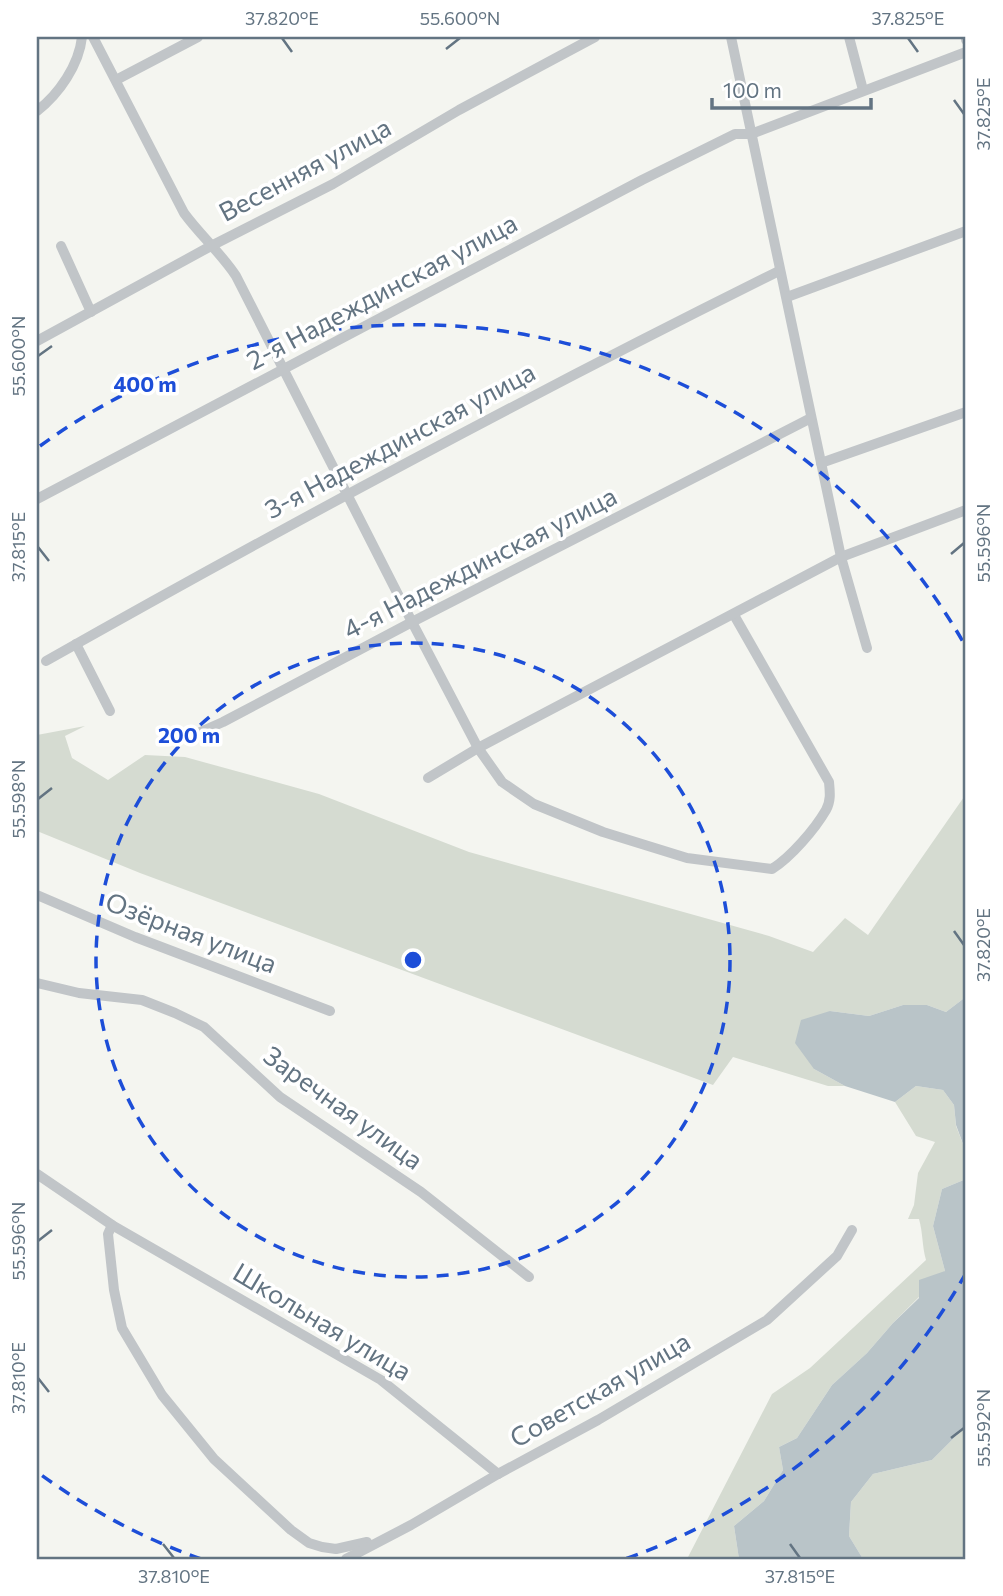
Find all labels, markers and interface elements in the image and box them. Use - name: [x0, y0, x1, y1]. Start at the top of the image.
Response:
- text: 37.820°E: [245, 7, 319, 29]
- text: 55.600°N: [420, 7, 500, 29]
- text: 37.825°E: [872, 7, 944, 29]
- scale bar: [712, 66, 872, 110]
- text: 100 m: [723, 77, 782, 102]
- text: 37.825°E: [972, 78, 994, 150]
- street label: Весенняя улица: [213, 110, 396, 227]
- street label: 2-я Надеждинская улица: [241, 206, 522, 375]
- text: 55.600°N: [7, 316, 29, 396]
- street label: 3-я Надеждинская улица: [259, 355, 540, 524]
- text: 400 m: [113, 371, 177, 396]
- street label: 4-я Надеждинская улица: [337, 479, 621, 644]
- text: 55.596°N: [972, 504, 994, 582]
- text: 37.815°E: [7, 512, 29, 582]
- text: 200 m: [158, 722, 220, 747]
- text: 55.598°N: [7, 760, 29, 838]
- street label: Озёрная улица: [102, 885, 281, 978]
- text: 37.820°E: [972, 908, 994, 982]
- centre of rings: [401, 948, 425, 972]
- street label: Заречная улица: [258, 1039, 430, 1175]
- text: 55.596°N: [7, 1202, 29, 1280]
- street label: Школьная улица: [228, 1255, 417, 1386]
- street label: Советская улица: [504, 1325, 695, 1453]
- text: 37.810°E: [7, 1342, 29, 1414]
- text: 55.592°N: [972, 1389, 994, 1467]
- text: 37.810°E: [138, 1565, 210, 1587]
- text: 37.815°E: [765, 1565, 835, 1587]

